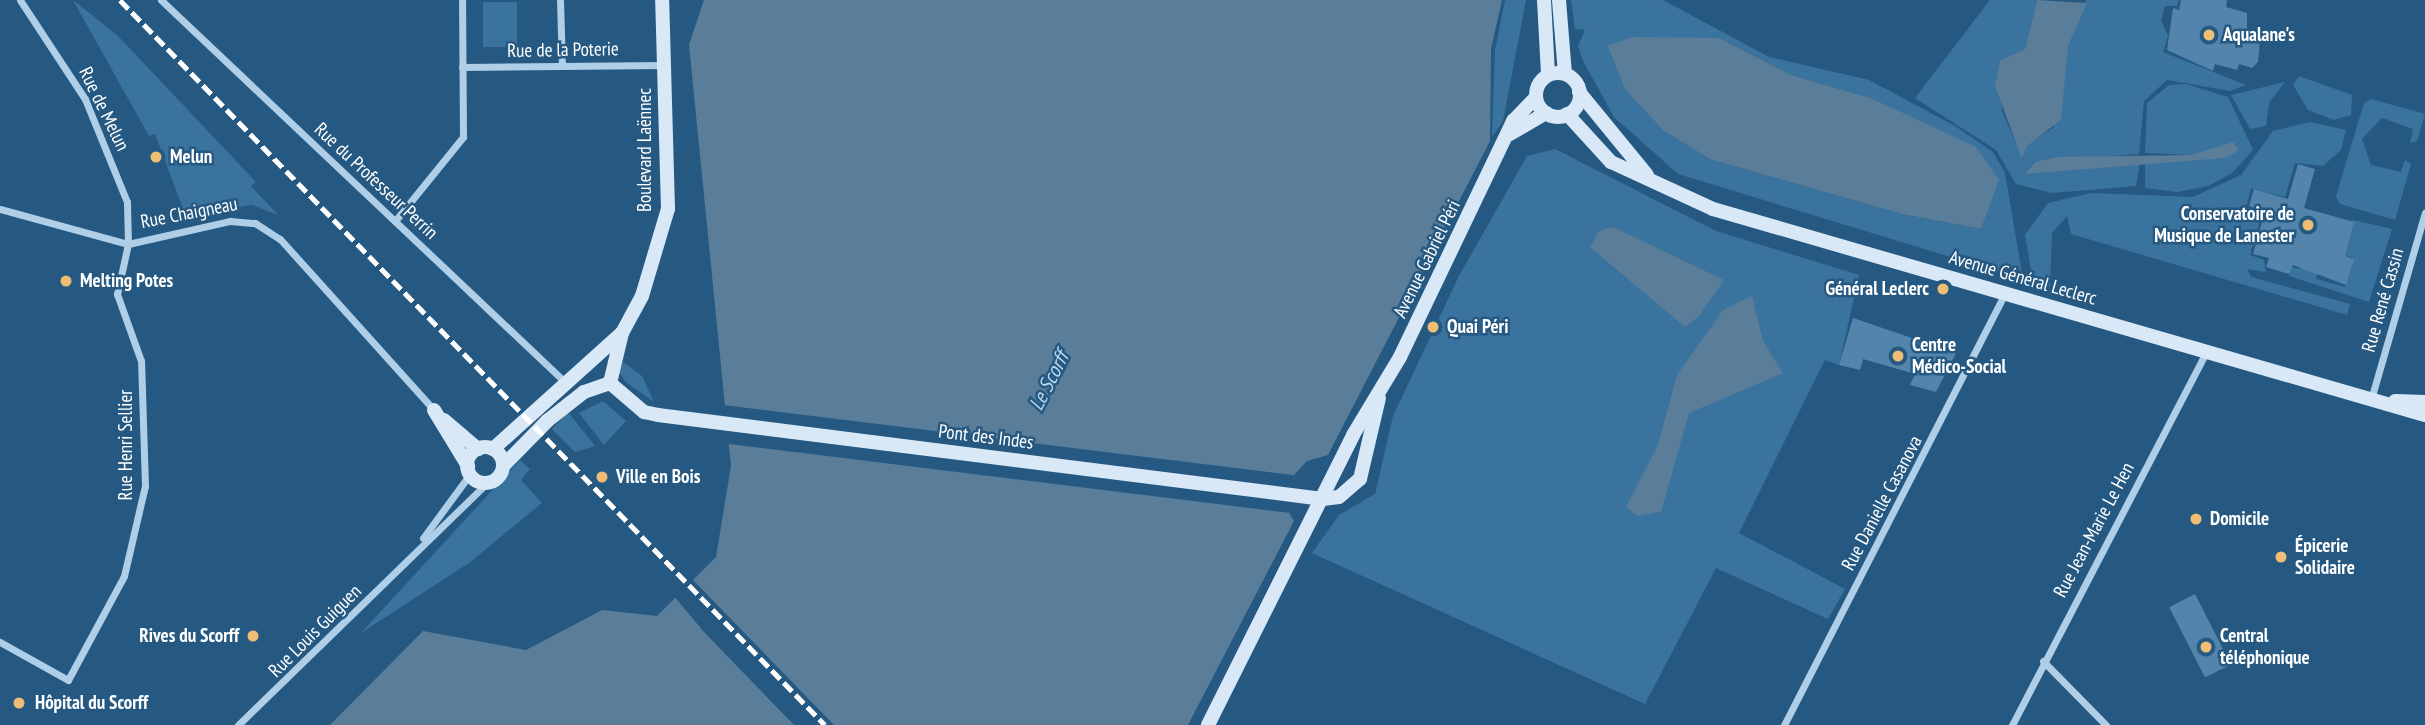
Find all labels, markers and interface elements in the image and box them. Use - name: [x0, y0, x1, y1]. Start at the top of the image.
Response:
- place label: Aqualane's: [2223, 24, 2295, 46]
- marker: Aqualane's: [2201, 27, 2217, 43]
- street label: Rue de la Poterie: [507, 38, 619, 62]
- street label: Rue de Melun: [74, 63, 134, 155]
- street label: Boulevard Laënnec: [634, 88, 656, 212]
- street label: Rue du Professeur Perrin: [310, 118, 442, 244]
- place label: Melun: [170, 146, 212, 168]
- marker: Melun: [148, 149, 164, 165]
- street label: Rue Chaigneau: [139, 192, 239, 234]
- street label: Avenue Gabriel Péri: [1389, 196, 1465, 322]
- place label: Conservatoire de Musique de Lanester: [2154, 203, 2294, 247]
- marker: Conservatoire de Musique de Lanester: [2300, 217, 2316, 233]
- street label: Rue René Cassin: [2357, 245, 2409, 355]
- street label: Avenue Général Leclerc: [1947, 246, 2099, 310]
- place label: Melting Potes: [80, 270, 173, 292]
- marker: Melting Potes: [58, 273, 74, 289]
- place label: Général Leclerc: [1825, 278, 1929, 300]
- marker: Général Leclerc: [1935, 281, 1951, 297]
- place label: Quai Péri: [1447, 316, 1508, 338]
- marker: Quai Péri: [1425, 319, 1441, 335]
- place label: Centre Médico-Social: [1912, 334, 2006, 378]
- water label: Le Scorff: [1024, 347, 1074, 415]
- marker: Centre Médico-Social: [1890, 348, 1906, 364]
- street label: Rue Henri Sellier: [115, 390, 137, 500]
- street label: Pont des Indes: [937, 420, 1035, 454]
- street label: Rue Danielle Casanova: [1837, 432, 1927, 574]
- street label: Rue Jean-Marie Le Hen: [2049, 459, 2139, 601]
- place label: Ville en Bois: [616, 466, 700, 488]
- marker: Ville en Bois: [594, 469, 610, 485]
- place label: Domicile: [2210, 508, 2269, 530]
- marker: Domicile: [2188, 511, 2204, 527]
- place label: Épicerie Solidaire: [2295, 535, 2355, 579]
- marker: Épicerie Solidaire: [2273, 549, 2289, 565]
- street label: Rue Louis Guiguen: [264, 580, 366, 682]
- place label: Rives du Scorff: [139, 625, 239, 647]
- place label: Central téléphonique: [2220, 625, 2310, 669]
- marker: Rives du Scorff: [245, 628, 261, 644]
- marker: Central téléphonique: [2198, 639, 2214, 655]
- place label: Hôpital du Scorff: [35, 692, 148, 714]
- marker: Hôpital du Scorff: [9, 693, 29, 713]

